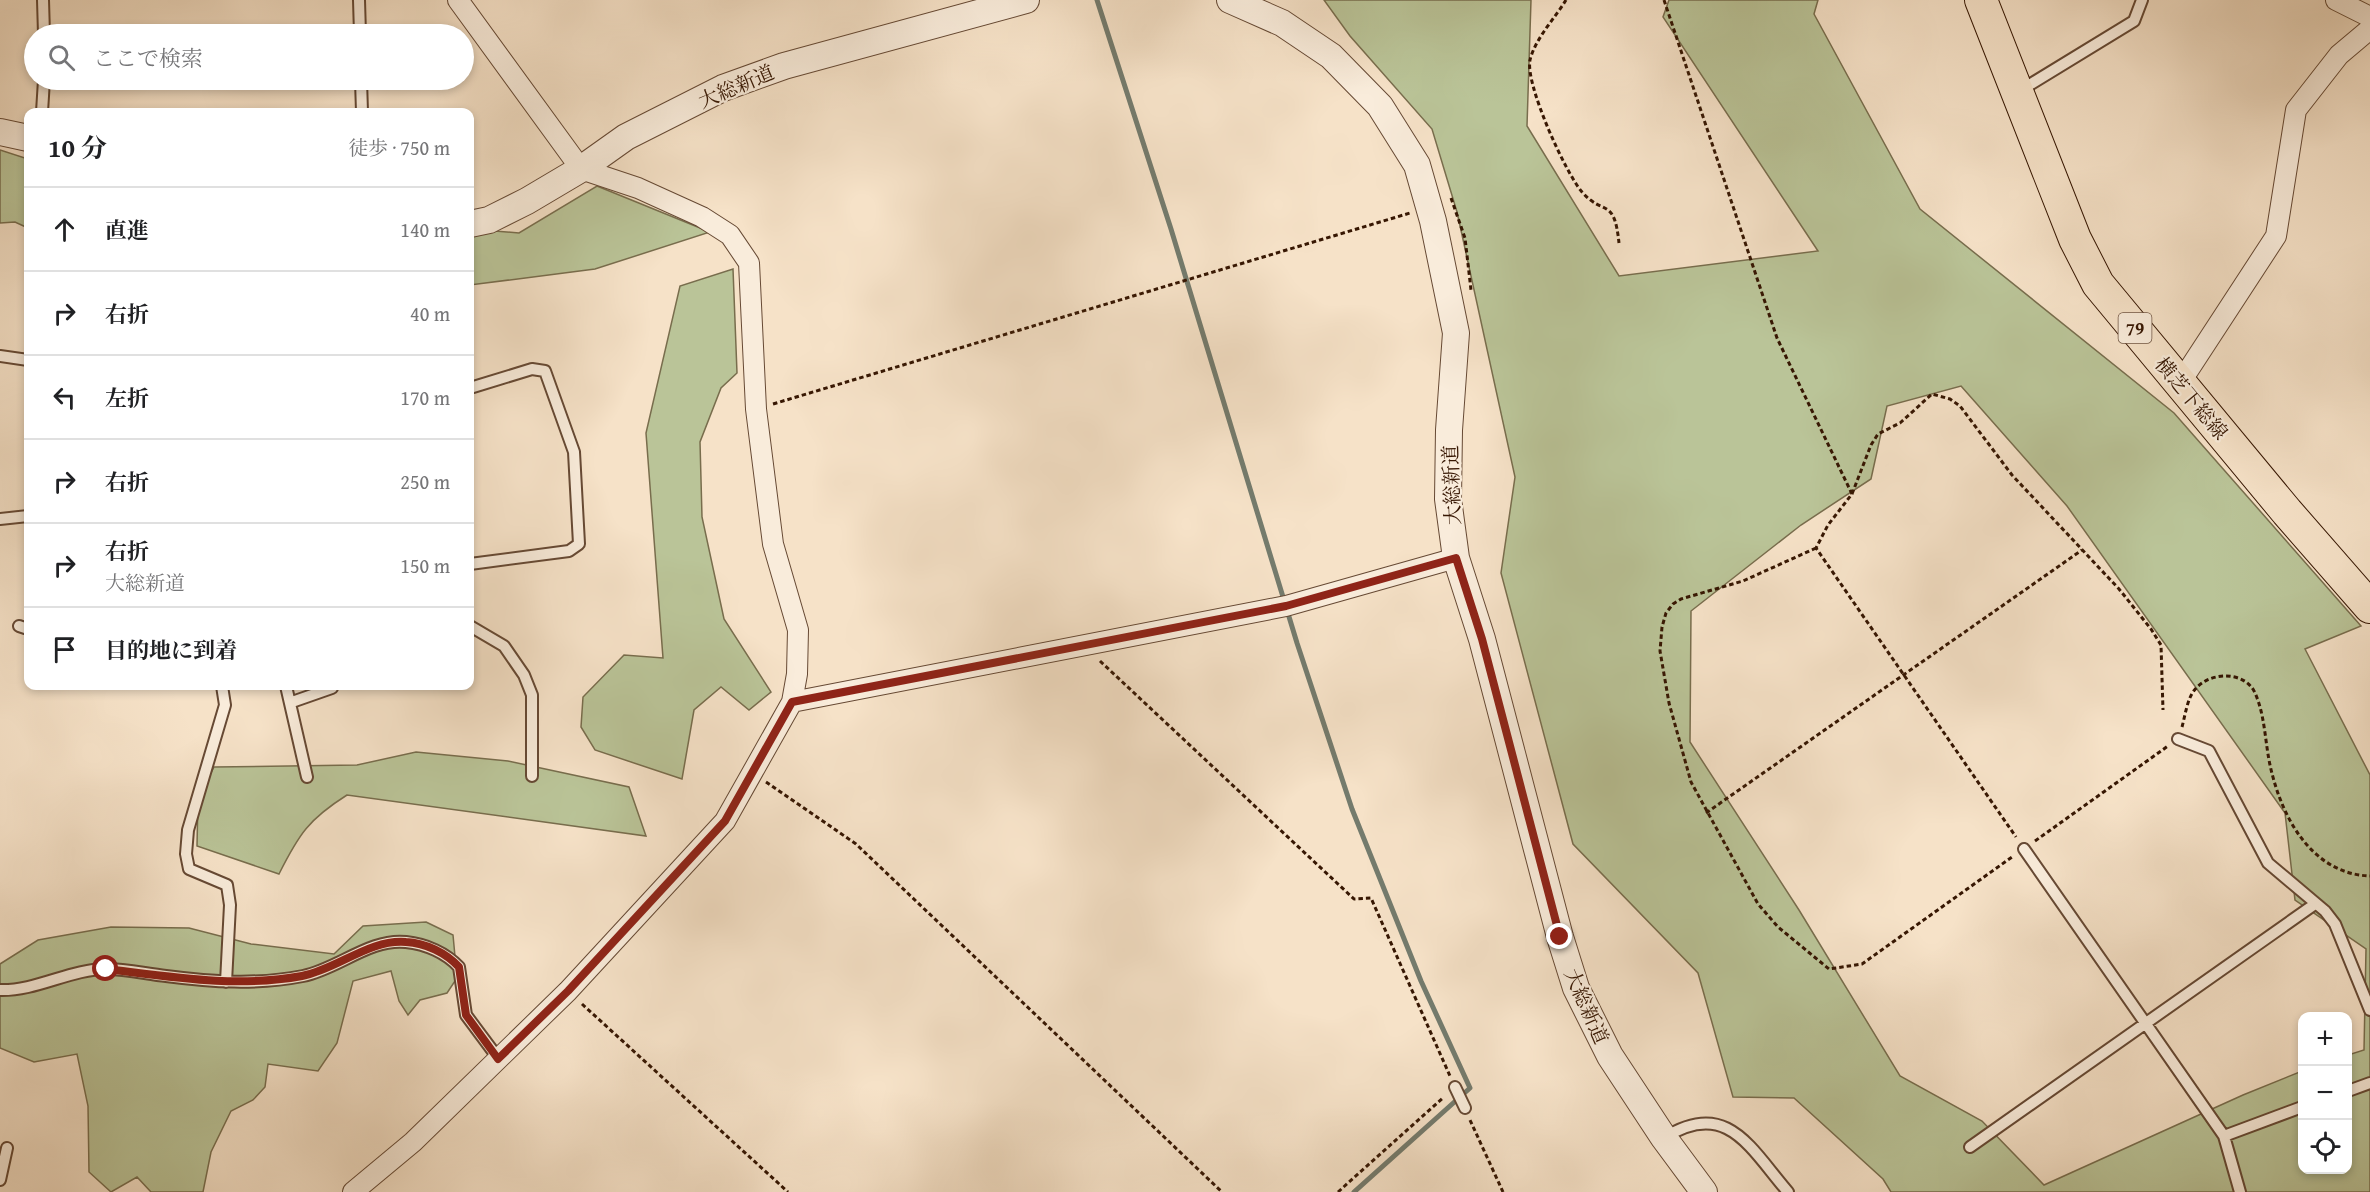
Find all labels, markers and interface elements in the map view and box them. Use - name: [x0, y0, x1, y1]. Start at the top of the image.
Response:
- search box: [24, 24, 474, 90]
- icon: search: [45, 41, 78, 74]
- text: ここで検索: [93, 42, 203, 74]
- street label: 大総新道: [694, 57, 778, 115]
- text: 10 分: [48, 128, 107, 167]
- text: 徒歩 · 750 m: [348, 133, 450, 162]
- icon: ahead: [48, 213, 81, 246]
- text: 直進: [105, 214, 149, 246]
- text: 140 m: [400, 215, 450, 244]
- icon: right: [48, 297, 81, 330]
- text: 右折: [105, 298, 149, 330]
- text: 40 m: [410, 299, 450, 328]
- road number: 79: [2118, 313, 2152, 343]
- street label: 横芝下総線: [2149, 350, 2235, 446]
- icon: left: [48, 381, 81, 414]
- text: 左折: [105, 382, 149, 414]
- text: 170 m: [400, 383, 450, 412]
- street label: 大総新道: [1435, 445, 1467, 525]
- icon: right: [48, 465, 81, 498]
- text: 右折: [105, 466, 149, 498]
- text: 250 m: [400, 467, 450, 496]
- text: 右折: [105, 535, 149, 567]
- icon: right: [48, 549, 81, 582]
- text: 150 m: [400, 551, 450, 580]
- text: 大総新道: [105, 568, 185, 597]
- icon: arrive: [48, 633, 81, 666]
- text: 目的地に到着: [105, 634, 237, 666]
- route end: [1546, 923, 1572, 949]
- route start: [92, 955, 118, 981]
- street label: 大総新道: [1557, 964, 1617, 1048]
- map controls: [2298, 1012, 2352, 1174]
- button: +: [2298, 1012, 2352, 1066]
- button: −: [2298, 1066, 2352, 1120]
- button: locate: [2298, 1120, 2352, 1174]

